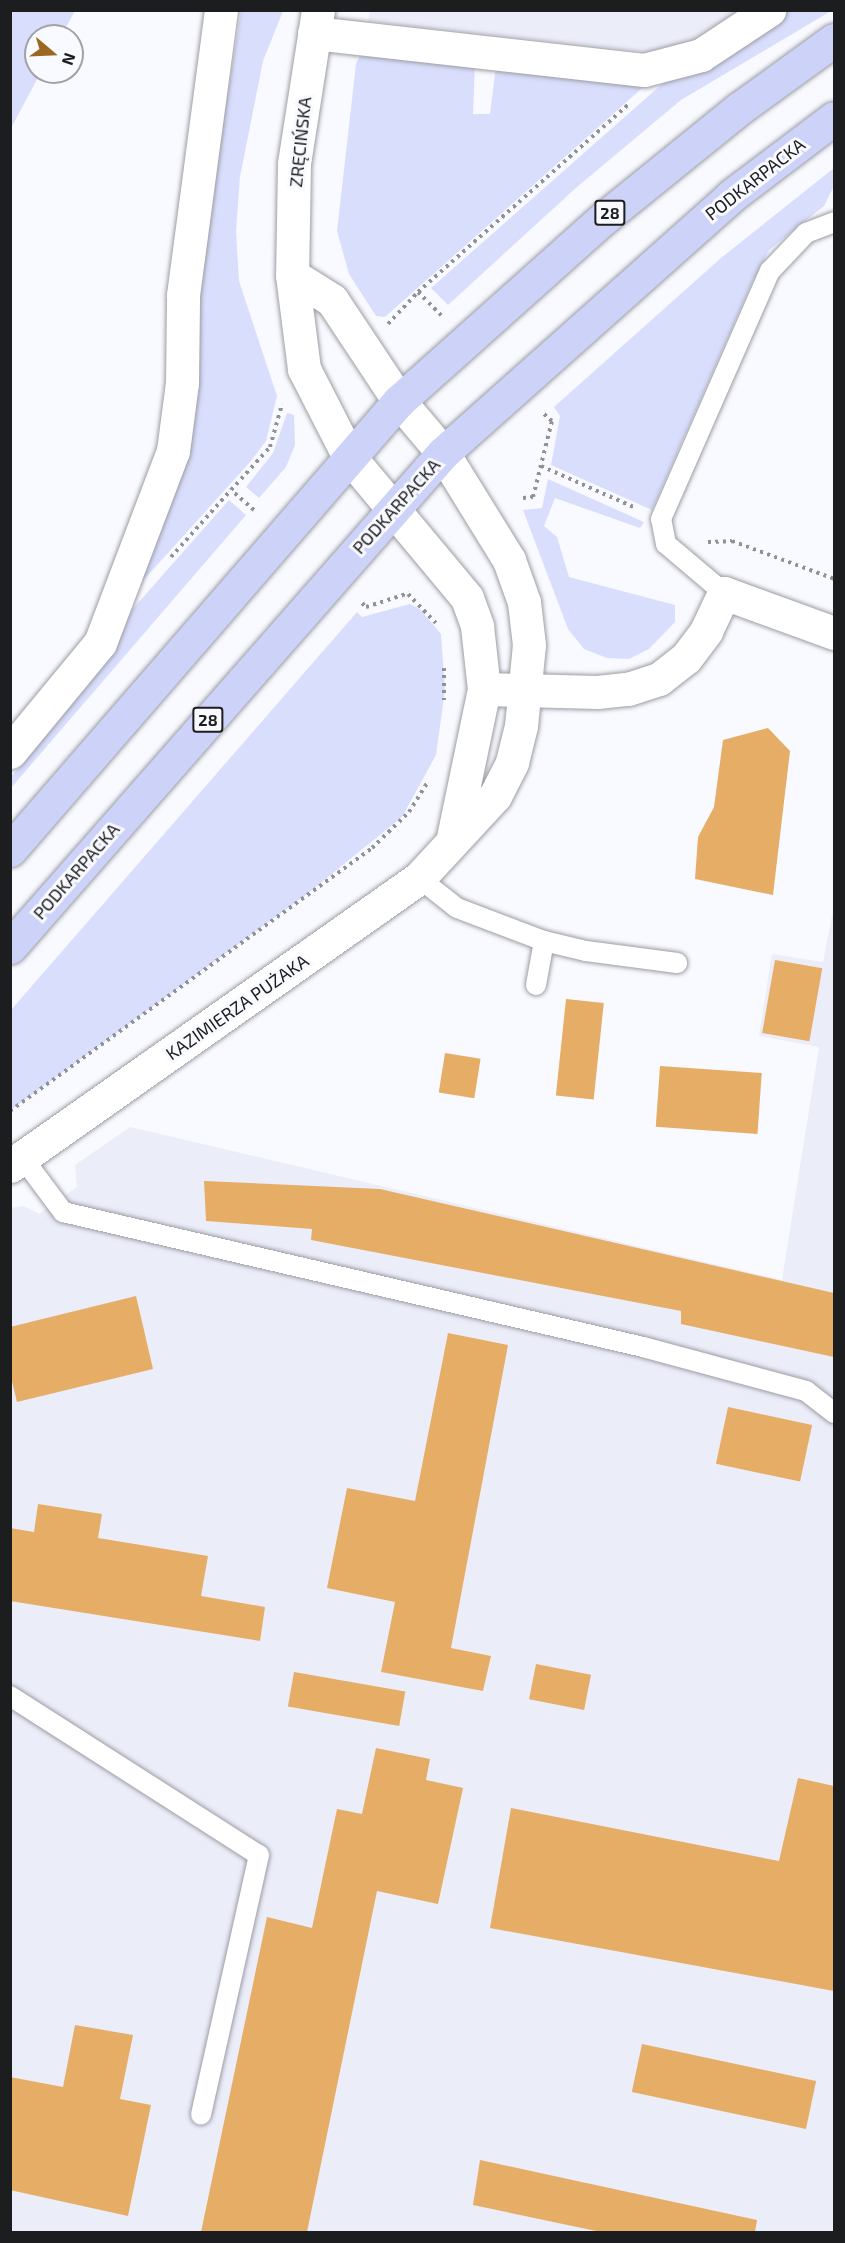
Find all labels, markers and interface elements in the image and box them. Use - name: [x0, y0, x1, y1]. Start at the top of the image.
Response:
- north arrow: [24, 24, 84, 84]
- text: N: [59, 51, 80, 68]
- street label: ZRĘCIŃSKA: [285, 96, 315, 188]
- street label: PODKARPACKA: [701, 133, 809, 225]
- road number: 28: [594, 200, 626, 226]
- street label: PODKARPACKA: [348, 454, 444, 558]
- road number: 28: [192, 707, 224, 733]
- street label: PODKARPACKA: [28, 818, 124, 924]
- street label: KAZIMIERZA PUŻAKA: [161, 949, 313, 1065]

